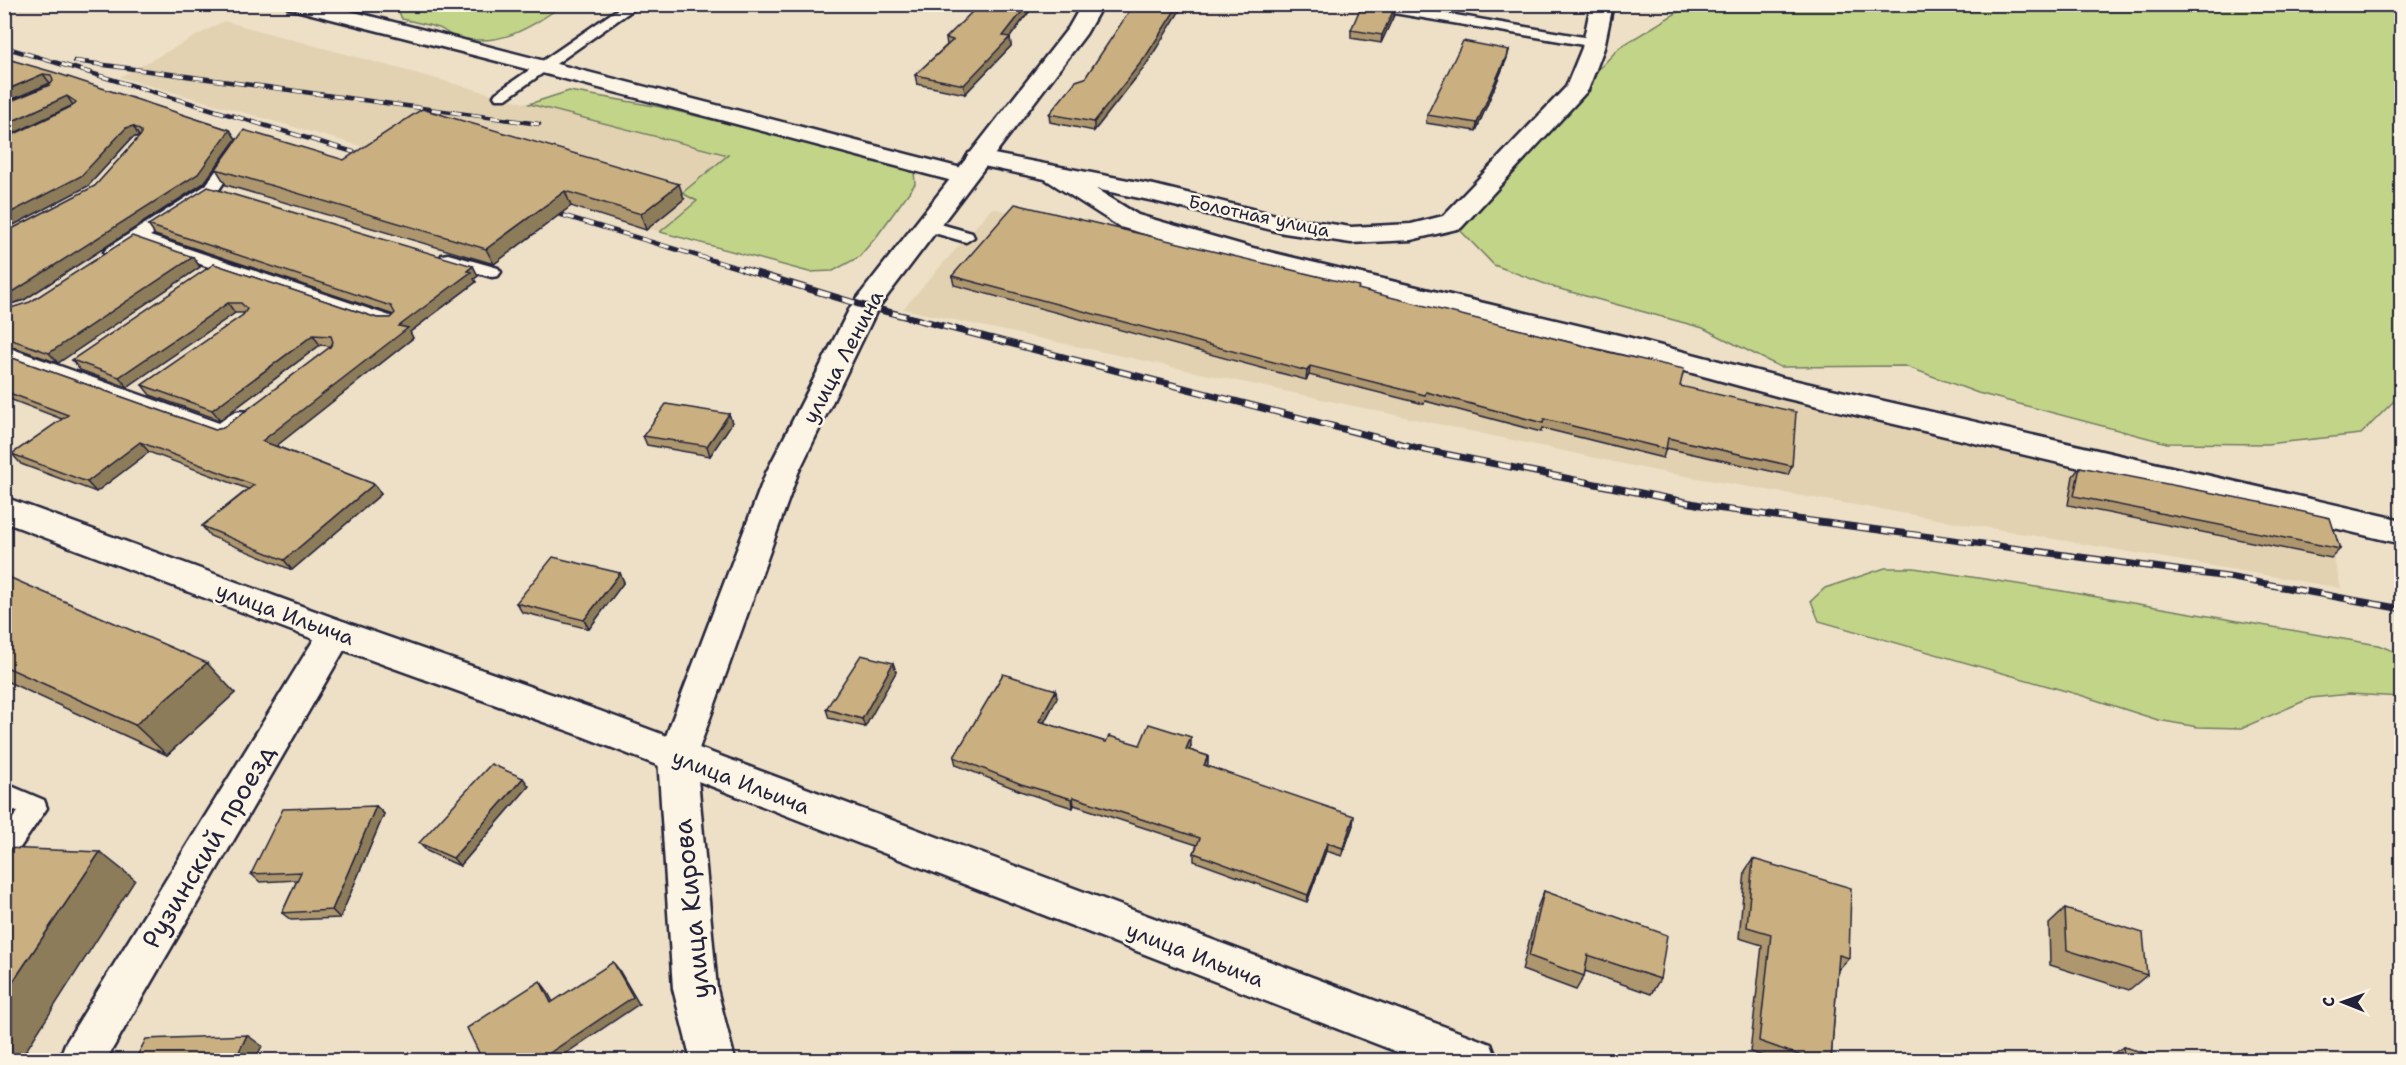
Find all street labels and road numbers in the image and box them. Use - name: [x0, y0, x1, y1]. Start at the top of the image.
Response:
- street label: Болотная улица: [1186, 189, 1332, 243]
- street label: улица Ленина: [796, 285, 890, 429]
- street label: улица Ильича: [212, 576, 358, 652]
- street label: Рузинский проезд: [133, 737, 283, 955]
- street label: улица Ильича: [668, 743, 814, 821]
- street label: улица Кирова: [664, 817, 718, 1001]
- street label: улица Ильича: [1122, 916, 1268, 994]

